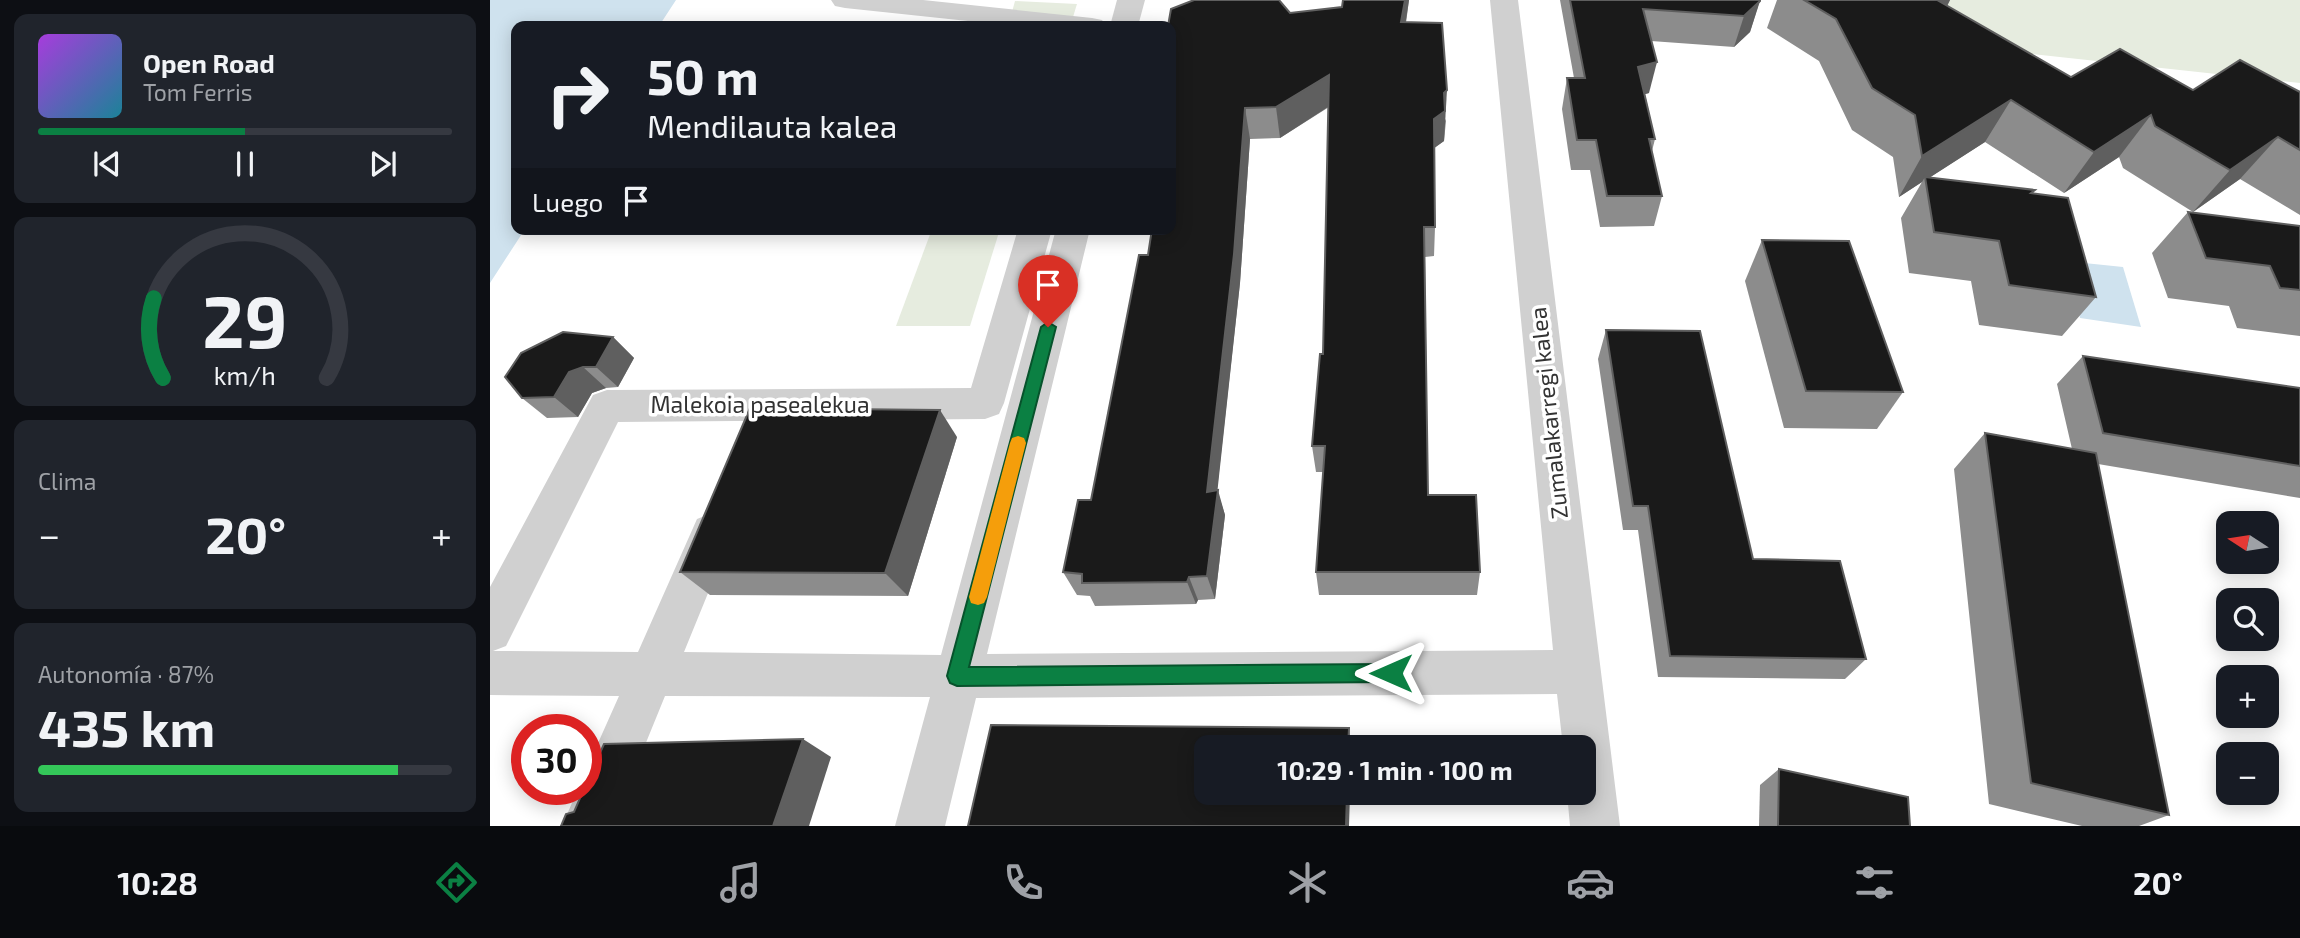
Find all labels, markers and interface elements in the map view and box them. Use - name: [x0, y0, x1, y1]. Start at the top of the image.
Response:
- text: 50 m: [647, 46, 759, 105]
- text: Open Road: [143, 47, 275, 78]
- icon: right: [532, 49, 623, 140]
- text: Tom Ferris: [143, 78, 252, 106]
- text: Mendilauta kalea: [647, 106, 897, 144]
- icon: previous: [88, 145, 126, 183]
- icon: pause: [226, 145, 264, 183]
- icon: next: [364, 145, 402, 183]
- icon: arrive: [617, 182, 655, 220]
- text: Luego: [532, 186, 603, 217]
- pin: [1018, 255, 1078, 327]
- icon: arrive: [1029, 266, 1067, 304]
- text: 29: [202, 275, 288, 363]
- street label: Zumalakarregi kalea: [1523, 306, 1573, 520]
- text: km/h: [214, 359, 276, 389]
- street label: Malekoia pasealekua: [650, 390, 870, 418]
- text: Clima: [38, 467, 96, 495]
- text: 20°: [205, 502, 286, 564]
- text: −: [38, 511, 60, 557]
- text: +: [431, 511, 452, 557]
- north arrow: [2216, 511, 2278, 574]
- map controls: [2216, 511, 2279, 805]
- button: search: [2216, 588, 2279, 651]
- position arrow: [1354, 636, 1428, 710]
- text: Autonomía · 87%: [38, 660, 214, 688]
- button: +: [2216, 665, 2279, 728]
- text: 435 km: [38, 695, 215, 757]
- speed limit sign: 30: [511, 714, 602, 805]
- button: −: [2216, 742, 2279, 805]
- text: 10:29 · 1 min · 100 m: [1277, 754, 1513, 785]
- icon: directions: [432, 858, 481, 907]
- icon: music: [716, 858, 765, 907]
- icon: phone: [999, 858, 1048, 907]
- icon: climate: [1283, 858, 1332, 907]
- icon: car: [1566, 858, 1615, 907]
- icon: filters: [1850, 858, 1899, 907]
- text: 10:28: [117, 863, 198, 901]
- text: 20°: [2133, 863, 2183, 901]

